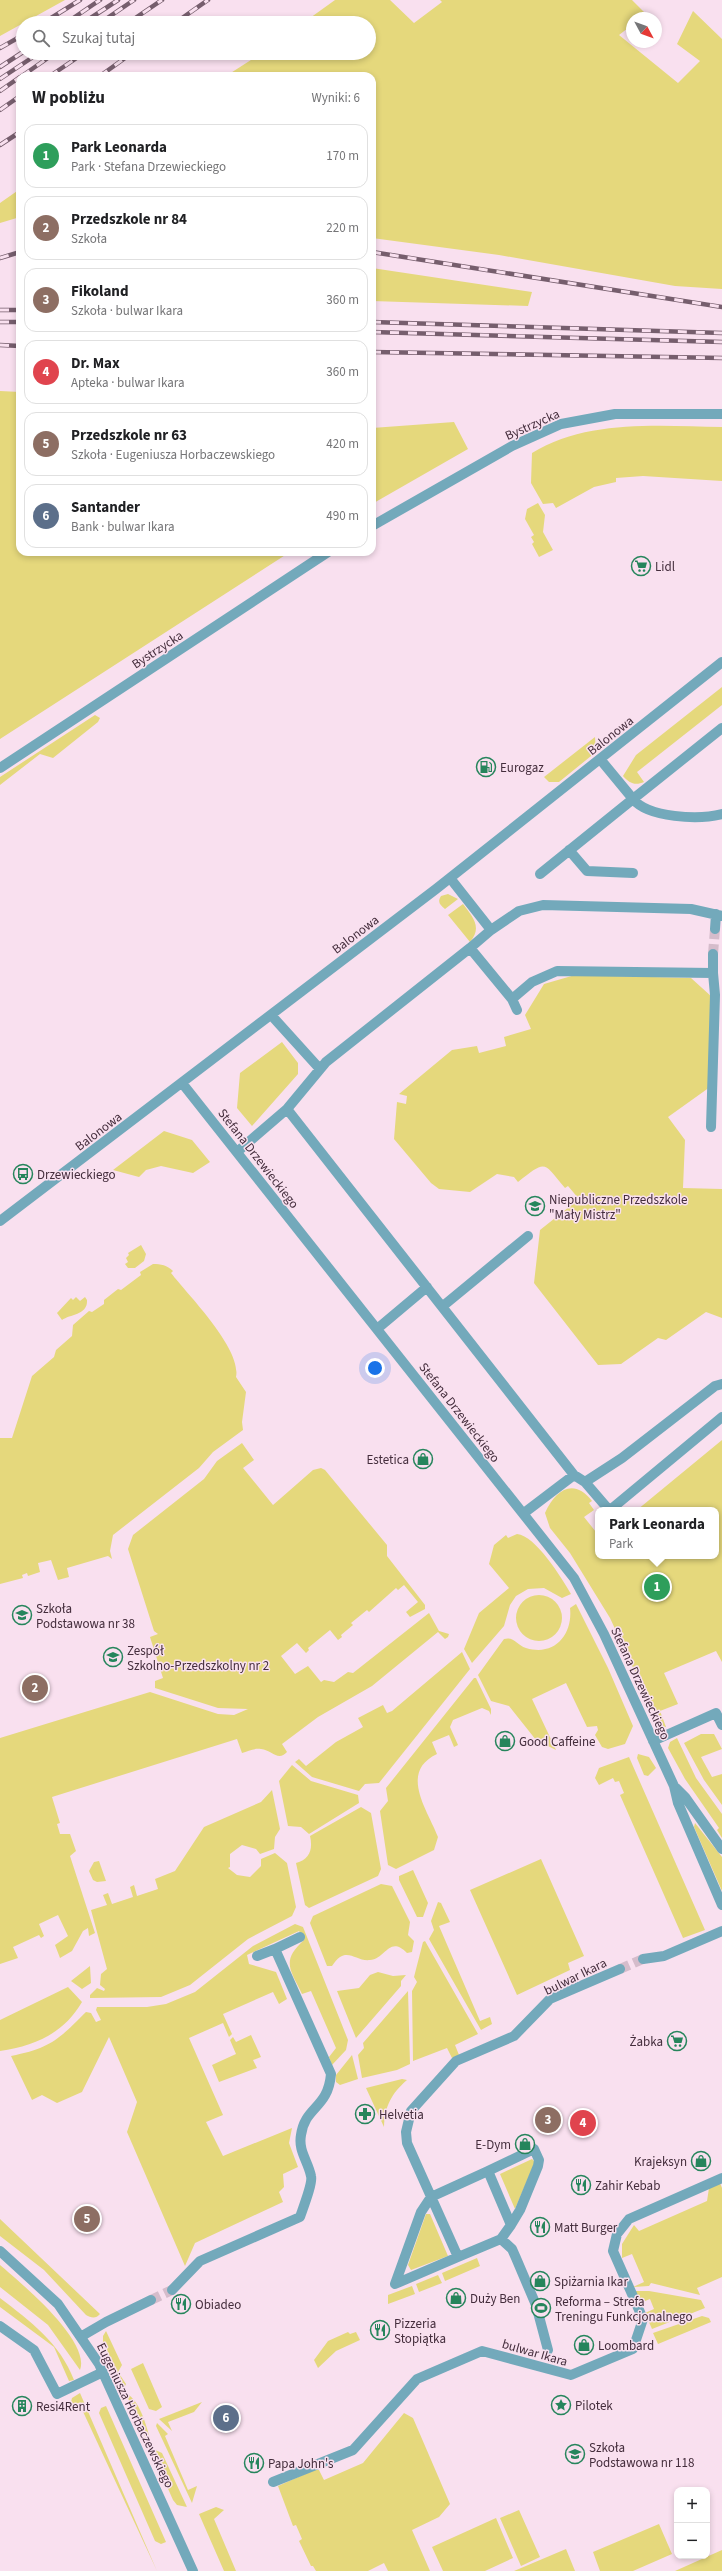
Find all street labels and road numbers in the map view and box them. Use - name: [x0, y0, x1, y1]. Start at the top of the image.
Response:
- street label: Bystrzycka: [502, 405, 563, 445]
- street label: Bystrzycka: [128, 627, 187, 673]
- street label: Balonowa: [584, 712, 638, 760]
- street label: Balonowa: [328, 911, 383, 958]
- street label: Stefana Drzewieckiego: [213, 1105, 303, 1212]
- street label: Balonowa: [71, 1108, 126, 1155]
- street label: Stefana Drzewieckiego: [414, 1359, 504, 1466]
- street label: Stefana Drzewieckiego: [606, 1624, 674, 1743]
- street label: bulwar Ikara: [541, 1954, 610, 2000]
- street label: bulwar Ikara: [500, 2335, 570, 2371]
- street label: Eugeniusza Horbaczewskiego: [92, 2340, 178, 2491]

